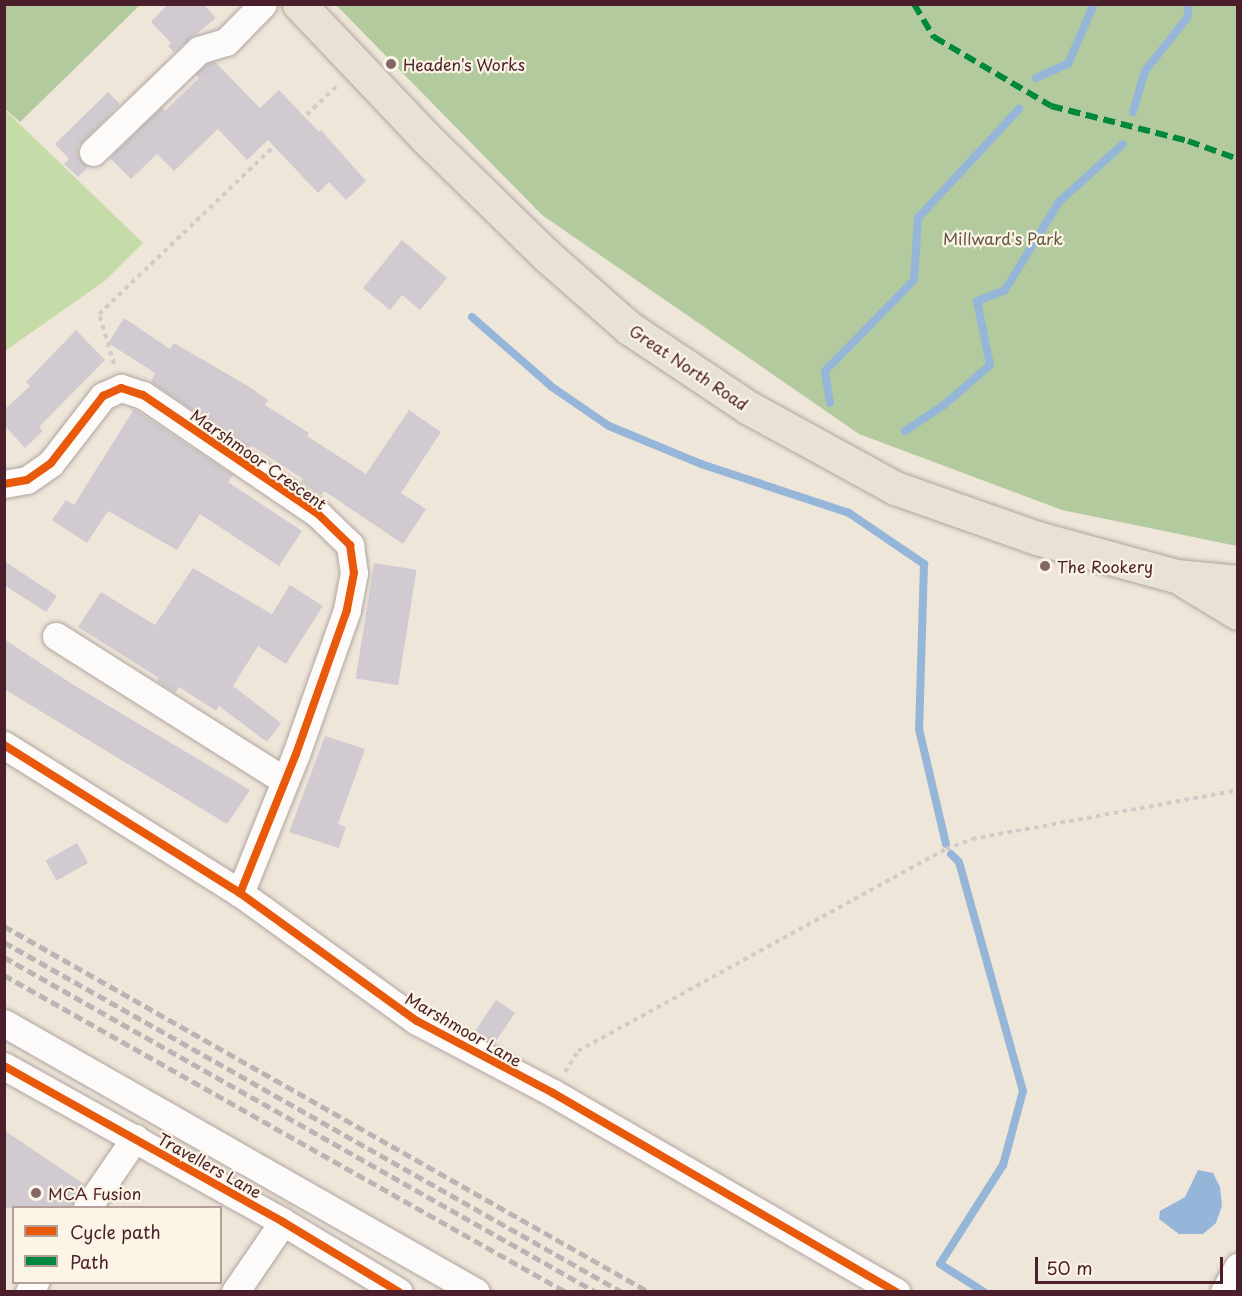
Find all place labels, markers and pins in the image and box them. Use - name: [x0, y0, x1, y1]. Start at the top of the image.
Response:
- place label: Headen's Works: [403, 54, 525, 74]
- marker: Headen's Works: [384, 57, 398, 71]
- place label: The Rookery: [1057, 556, 1153, 576]
- marker: The Rookery: [1038, 559, 1052, 573]
- place label: MCA Fusion: [48, 1183, 141, 1203]
- marker: MCA Fusion: [29, 1186, 43, 1200]

